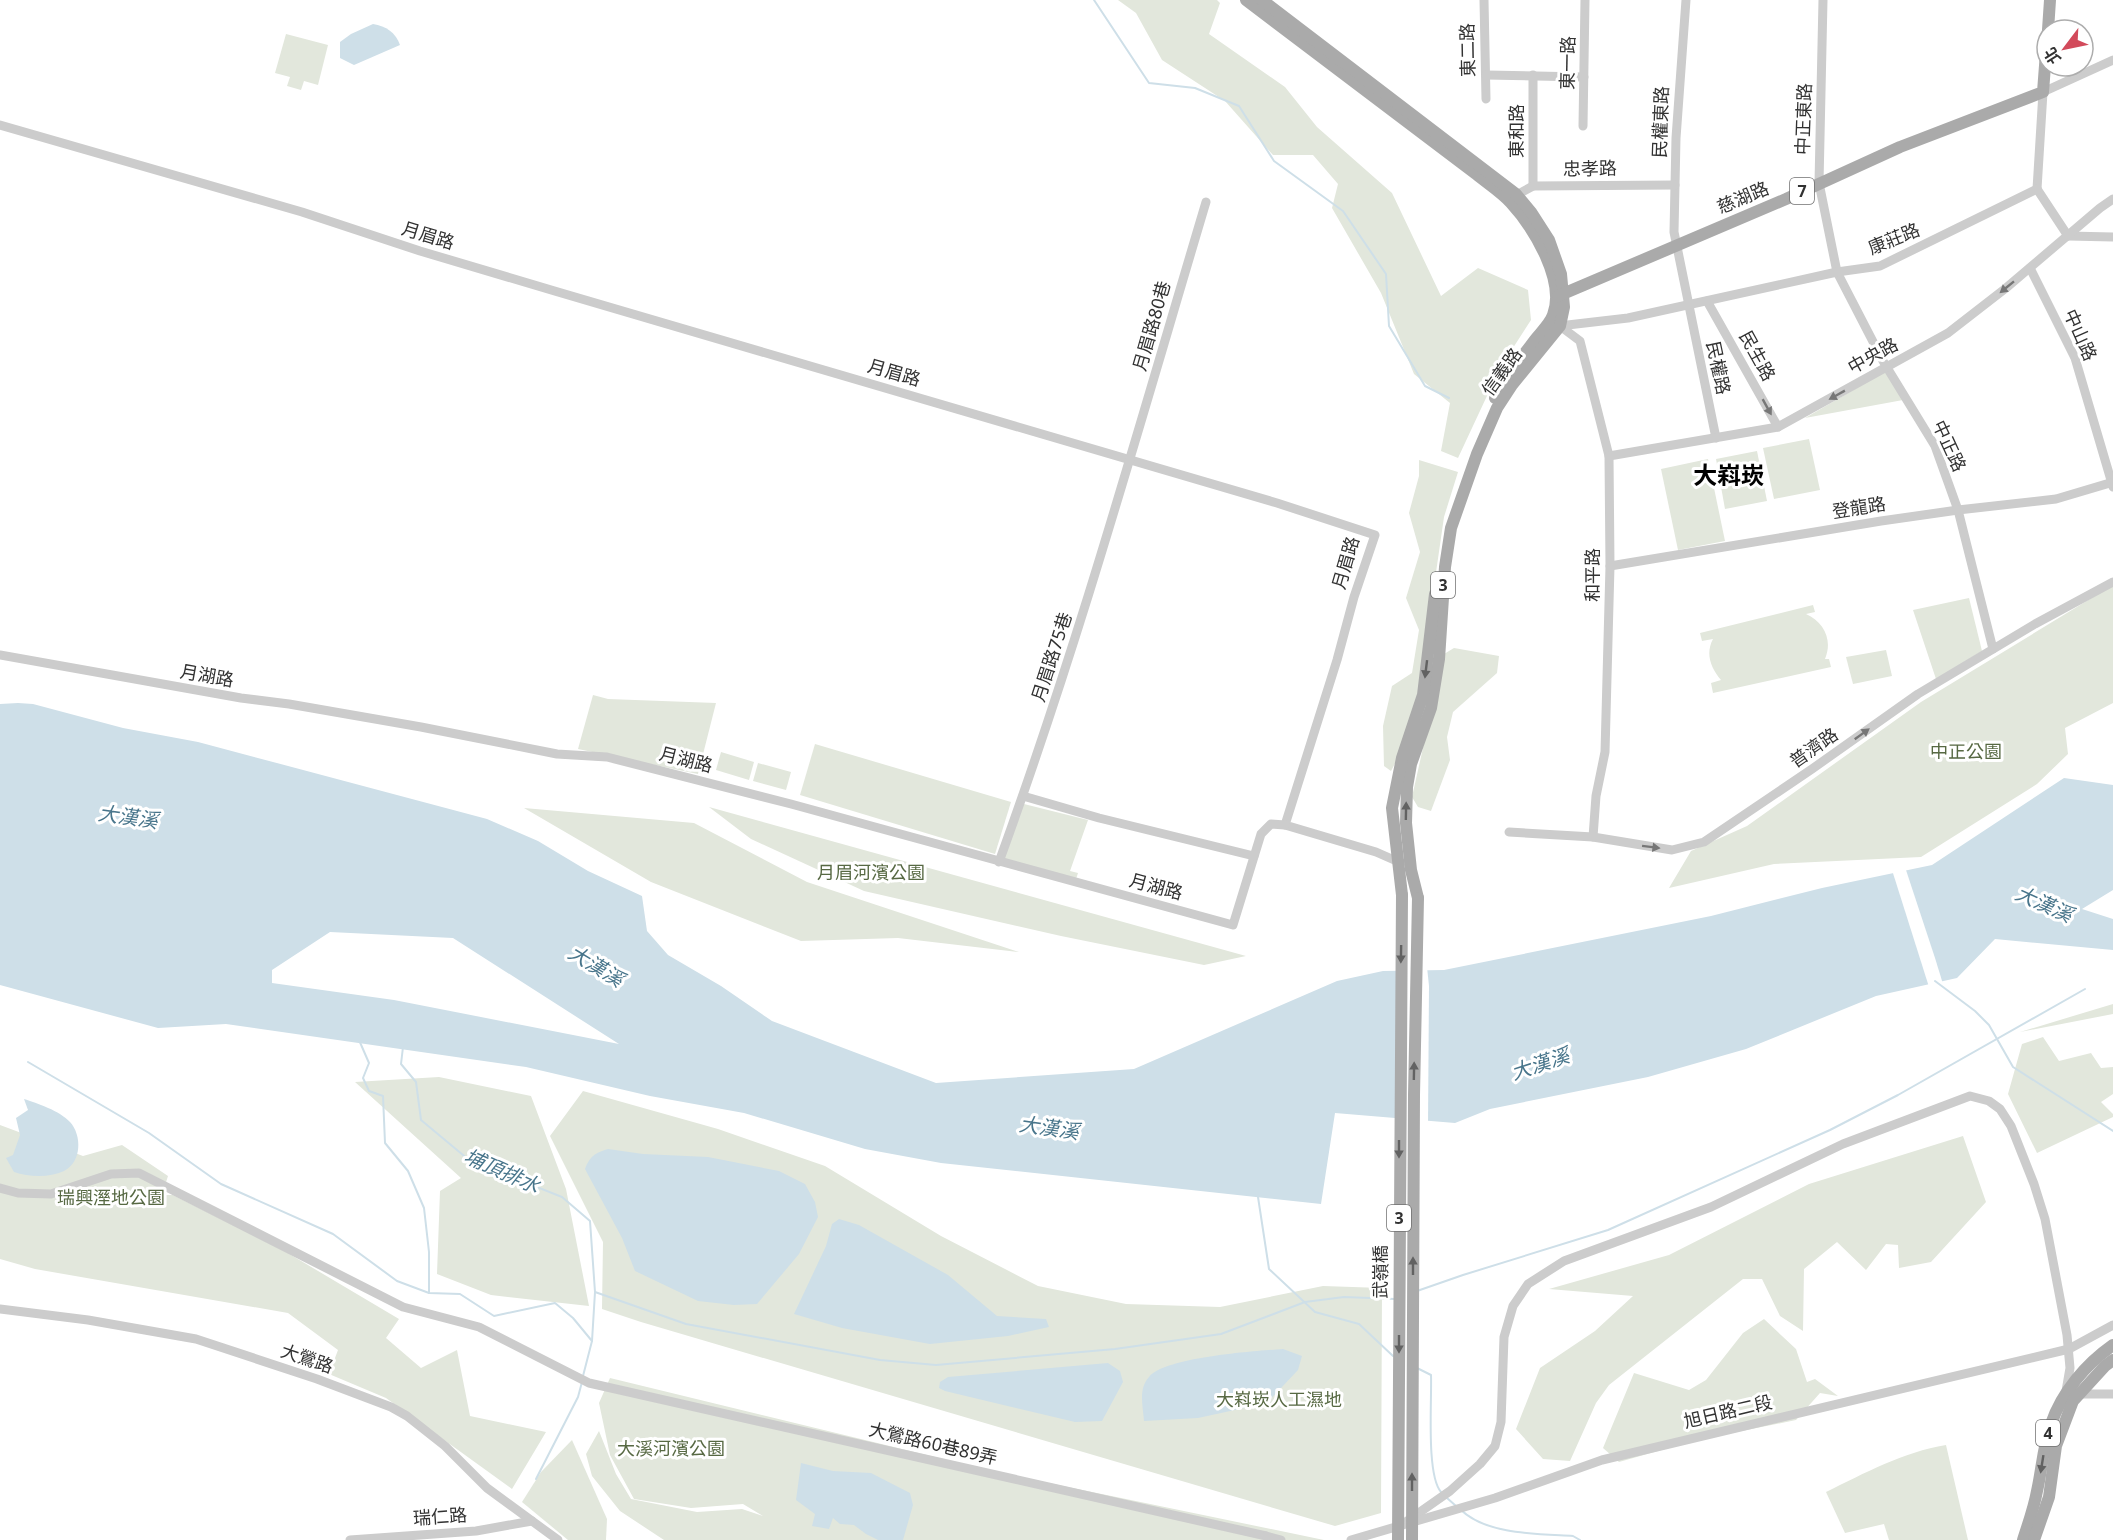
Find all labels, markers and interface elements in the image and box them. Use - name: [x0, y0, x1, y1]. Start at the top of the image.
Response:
- north arrow: [2035, 18, 2095, 78]
- street label: 東二路: [1455, 23, 1479, 77]
- street label: 東一路: [1555, 36, 1579, 90]
- text: 北: [2039, 43, 2066, 69]
- street label: 中正東路: [1790, 83, 1816, 155]
- street label: 民權東路: [1647, 86, 1673, 158]
- street label: 東和路: [1504, 104, 1528, 158]
- street label: 忠孝路: [1563, 156, 1617, 180]
- street label: 慈湖路: [1713, 175, 1772, 219]
- road number: 7: [1790, 178, 1814, 204]
- street label: 月眉路: [399, 216, 458, 254]
- street label: 康莊路: [1864, 217, 1923, 259]
- street label: 月眉路80巷: [1127, 278, 1175, 374]
- one-way arrow: [1999, 281, 2015, 294]
- street label: 中山路: [2059, 305, 2103, 364]
- street label: 民生路: [1734, 326, 1781, 385]
- street label: 中央路: [1843, 332, 1902, 379]
- street label: 民權路: [1702, 339, 1736, 397]
- street label: 信義路: [1476, 343, 1527, 400]
- street label: 月眉路: [865, 353, 924, 391]
- one-way arrow: [1828, 390, 1845, 400]
- one-way arrow: [1761, 399, 1772, 415]
- street label: 中正路: [1928, 416, 1972, 475]
- district label: 大嵙崁: [1693, 458, 1765, 491]
- street label: 登龍路: [1830, 491, 1887, 523]
- street label: 月眉路: [1326, 533, 1364, 592]
- street label: 和平路: [1580, 548, 1604, 602]
- road number: 3: [1431, 572, 1455, 598]
- street label: 月眉路75巷: [1025, 609, 1077, 704]
- street label: 月湖路: [179, 659, 236, 692]
- one-way arrow: [1421, 660, 1431, 679]
- street label: 普濟路: [1784, 722, 1842, 772]
- one-way arrow: [1853, 728, 1869, 740]
- park label: 中正公園: [1930, 739, 2002, 763]
- street label: 月湖路: [657, 741, 715, 777]
- water label: 大漢溪: [96, 799, 163, 834]
- one-way arrow: [1401, 802, 1411, 821]
- one-way arrow: [1641, 842, 1660, 852]
- park label: 月眉河濱公園: [817, 860, 925, 884]
- street label: 月湖路: [1127, 867, 1185, 905]
- water label: 大漢溪: [2011, 879, 2080, 929]
- water label: 大漢溪: [564, 939, 631, 994]
- one-way arrow: [1396, 944, 1406, 963]
- water label: 大漢溪: [1507, 1040, 1575, 1086]
- one-way arrow: [1410, 1061, 1419, 1080]
- water label: 大漢溪: [1017, 1110, 1084, 1145]
- one-way arrow: [1395, 1139, 1404, 1158]
- water label: 埔頂排水: [460, 1142, 545, 1200]
- park label: 瑞興溼地公園: [57, 1185, 165, 1209]
- road number: 3: [1387, 1205, 1411, 1231]
- street label: 武嶺橋: [1368, 1245, 1392, 1299]
- one-way arrow: [1408, 1256, 1418, 1275]
- one-way arrow: [1394, 1334, 1404, 1353]
- street label: 大鶯路: [278, 1338, 337, 1378]
- park label: 大嵙崁人工濕地: [1216, 1387, 1342, 1411]
- street label: 旭日路二段: [1681, 1389, 1774, 1433]
- street label: 大鶯路60巷89弄: [867, 1417, 1000, 1469]
- road number: 4: [2036, 1420, 2060, 1446]
- park label: 大溪河濱公園: [617, 1436, 725, 1460]
- one-way arrow: [2037, 1454, 2046, 1473]
- one-way arrow: [1407, 1472, 1417, 1491]
- street label: 瑞仁路: [412, 1502, 468, 1530]

